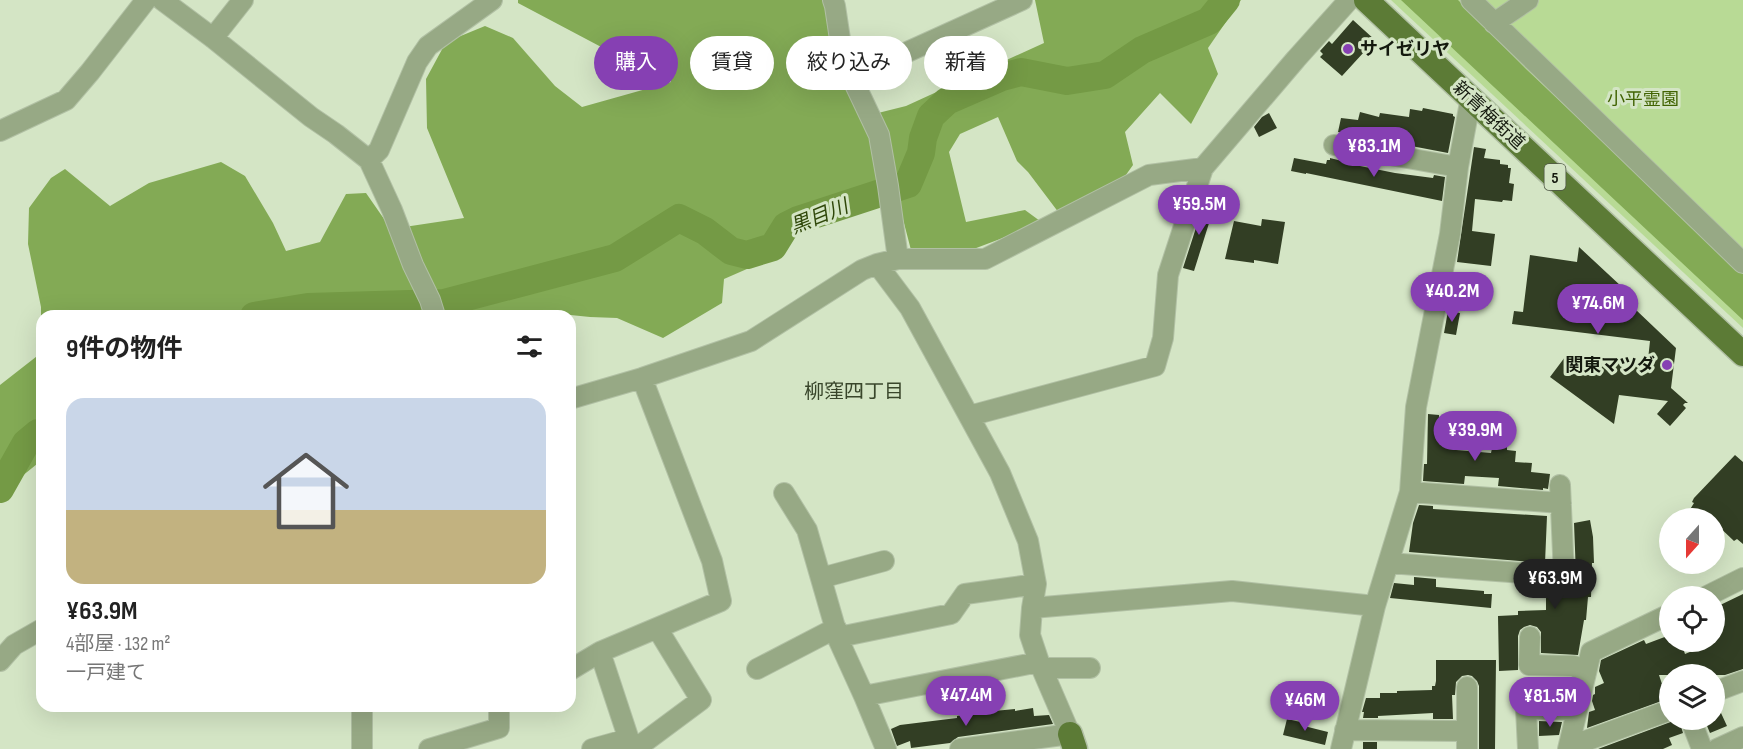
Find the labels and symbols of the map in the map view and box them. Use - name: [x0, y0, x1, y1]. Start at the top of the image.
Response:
- place label: サイゼリヤ: [1360, 39, 1450, 60]
- marker: サイゼリヤ: [1341, 42, 1355, 56]
- street label: 新青梅街道: [1449, 77, 1529, 154]
- park label: 小平霊園: [1607, 89, 1679, 110]
- pin: ¥83.1M: [1325, 127, 1423, 178]
- road number: 5: [1544, 164, 1566, 190]
- pin: ¥59.5M: [1150, 185, 1248, 236]
- water label: 黒目川: [787, 194, 854, 239]
- pin: ¥40.2M: [1403, 272, 1501, 323]
- pin: ¥74.6M: [1549, 284, 1647, 335]
- place label: 関東マツダ: [1565, 355, 1655, 376]
- marker: 関東マツダ: [1660, 358, 1674, 372]
- district label: 柳窪四丁目: [804, 380, 904, 404]
- pin: ¥39.9M: [1426, 411, 1524, 462]
- north arrow: [1659, 508, 1725, 574]
- pin: ¥63.9M: [1506, 559, 1604, 610]
- pin: ¥47.4M: [917, 676, 1015, 727]
- pin: ¥81.5M: [1501, 677, 1599, 728]
- pin: ¥46M: [1269, 681, 1341, 732]

